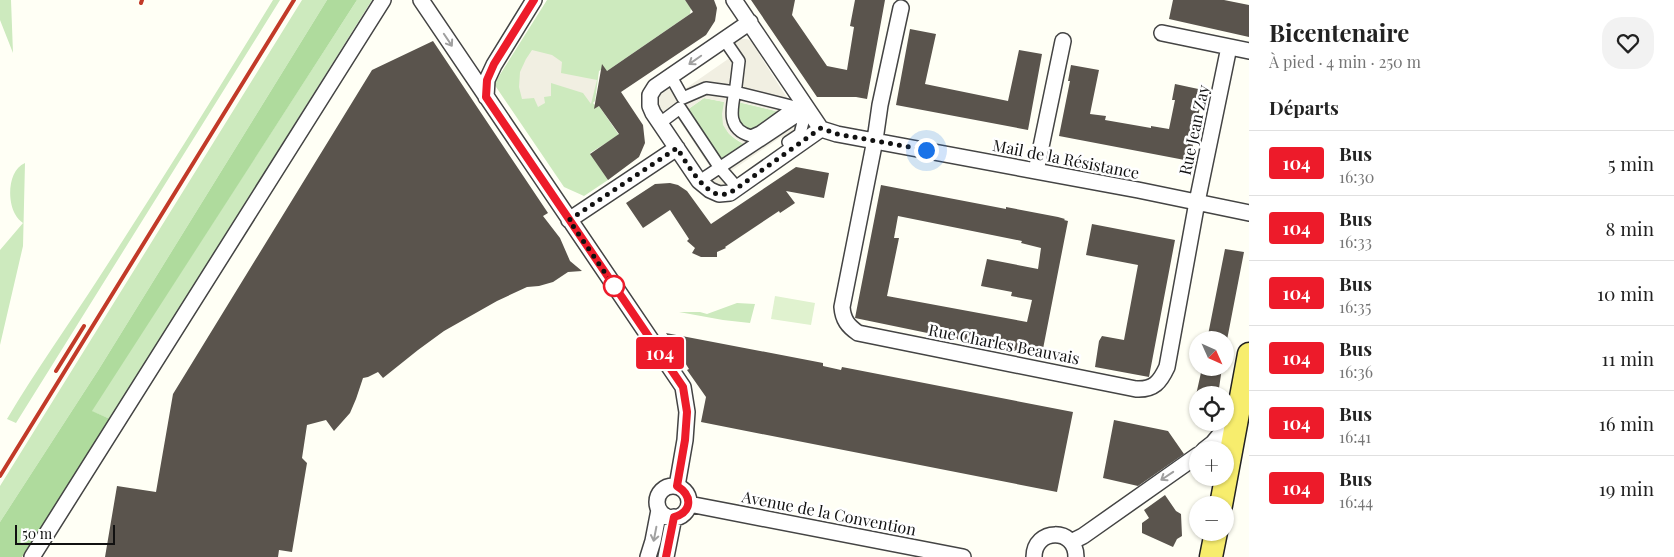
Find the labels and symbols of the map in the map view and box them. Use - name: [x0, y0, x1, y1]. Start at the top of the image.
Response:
- one-way arrow: [443, 33, 453, 47]
- one-way arrow: [688, 55, 702, 65]
- street label: Rue Jean Zay: [1174, 83, 1213, 177]
- street label: Mail de la Résistance: [991, 134, 1141, 183]
- your location: [914, 138, 939, 163]
- unlabelled marker: [603, 275, 625, 297]
- street label: Rue Charles Beauvais: [927, 319, 1081, 368]
- north arrow: [1189, 331, 1234, 376]
- line badge: 104: [631, 337, 689, 369]
- one-way arrow: [1160, 471, 1174, 482]
- street label: Avenue de la Convention: [739, 485, 919, 540]
- scale bar: [15, 522, 115, 545]
- one-way arrow: [649, 525, 659, 541]

